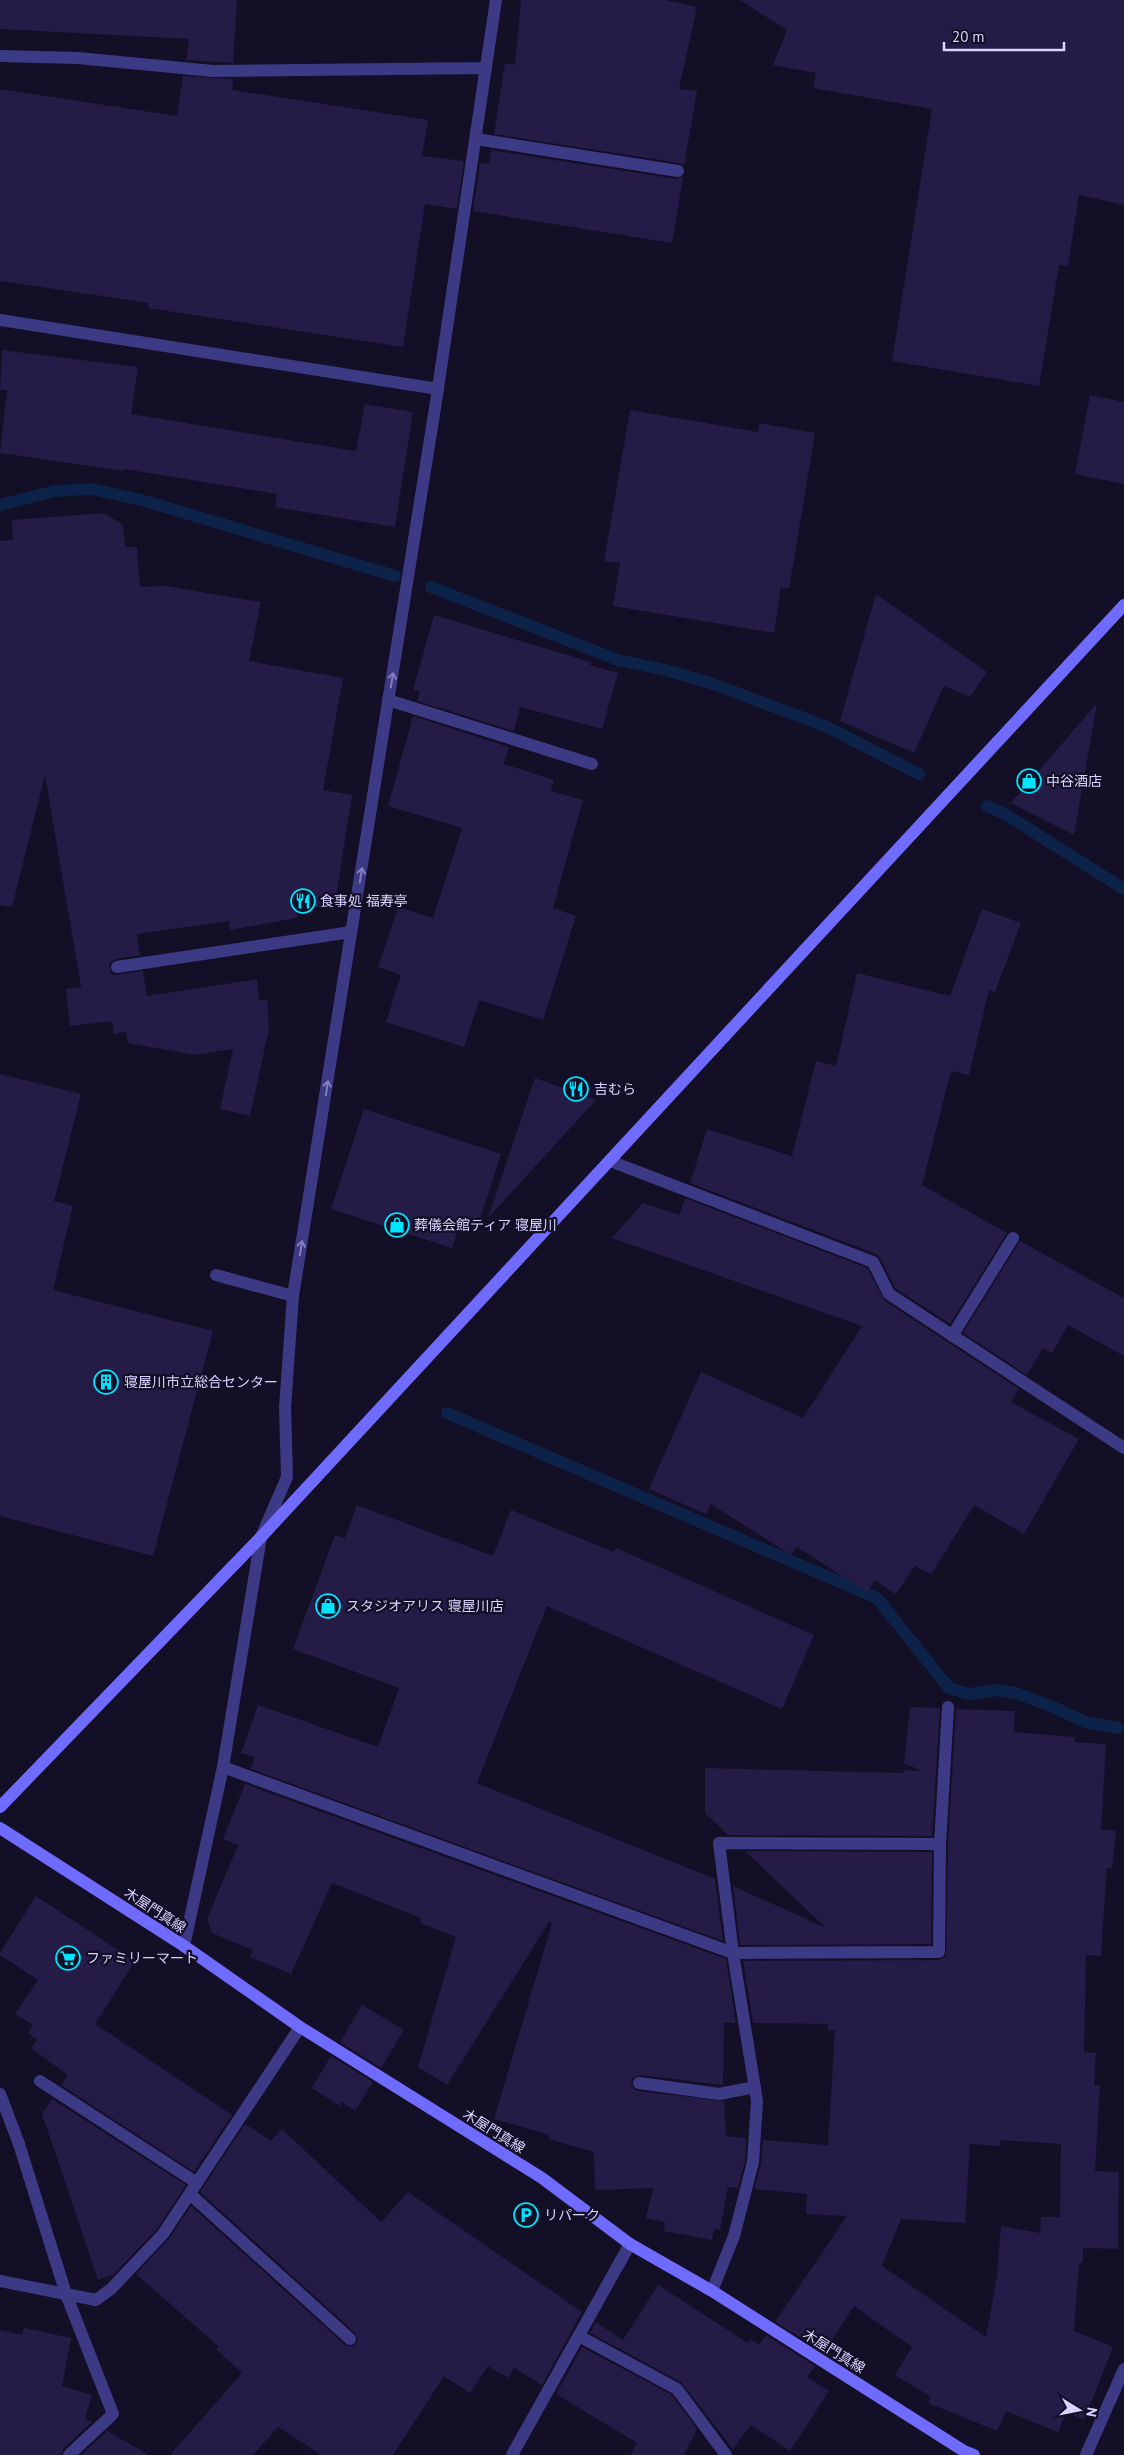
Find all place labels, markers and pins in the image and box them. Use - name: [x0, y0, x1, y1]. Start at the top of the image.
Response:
- shop icon: 中谷酒店: [1016, 768, 1042, 794]
- place label: 中谷酒店: [1046, 772, 1102, 790]
- restaurant icon: 食事処 福寿亭: [290, 888, 316, 914]
- place label: 食事処 福寿亭: [320, 892, 408, 910]
- restaurant icon: 吉むら: [563, 1076, 589, 1102]
- place label: 吉むら: [594, 1080, 636, 1098]
- shop icon: 葬儀会館ティア 寝屋川: [384, 1212, 410, 1238]
- place label: 葬儀会館ティア 寝屋川: [414, 1216, 557, 1234]
- building icon: 寝屋川市立総合センター: [93, 1369, 119, 1395]
- place label: 寝屋川市立総合センター: [124, 1373, 278, 1391]
- shop icon: スタジオアリス 寝屋川店: [315, 1593, 341, 1619]
- place label: スタジオアリス 寝屋川店: [346, 1597, 504, 1615]
- supermarket icon: ファミリーマート: [55, 1945, 81, 1971]
- place label: ファミリーマート: [86, 1949, 198, 1967]
- parking icon: リパーク: [513, 2202, 539, 2228]
- place label: リパーク: [544, 2206, 600, 2224]

